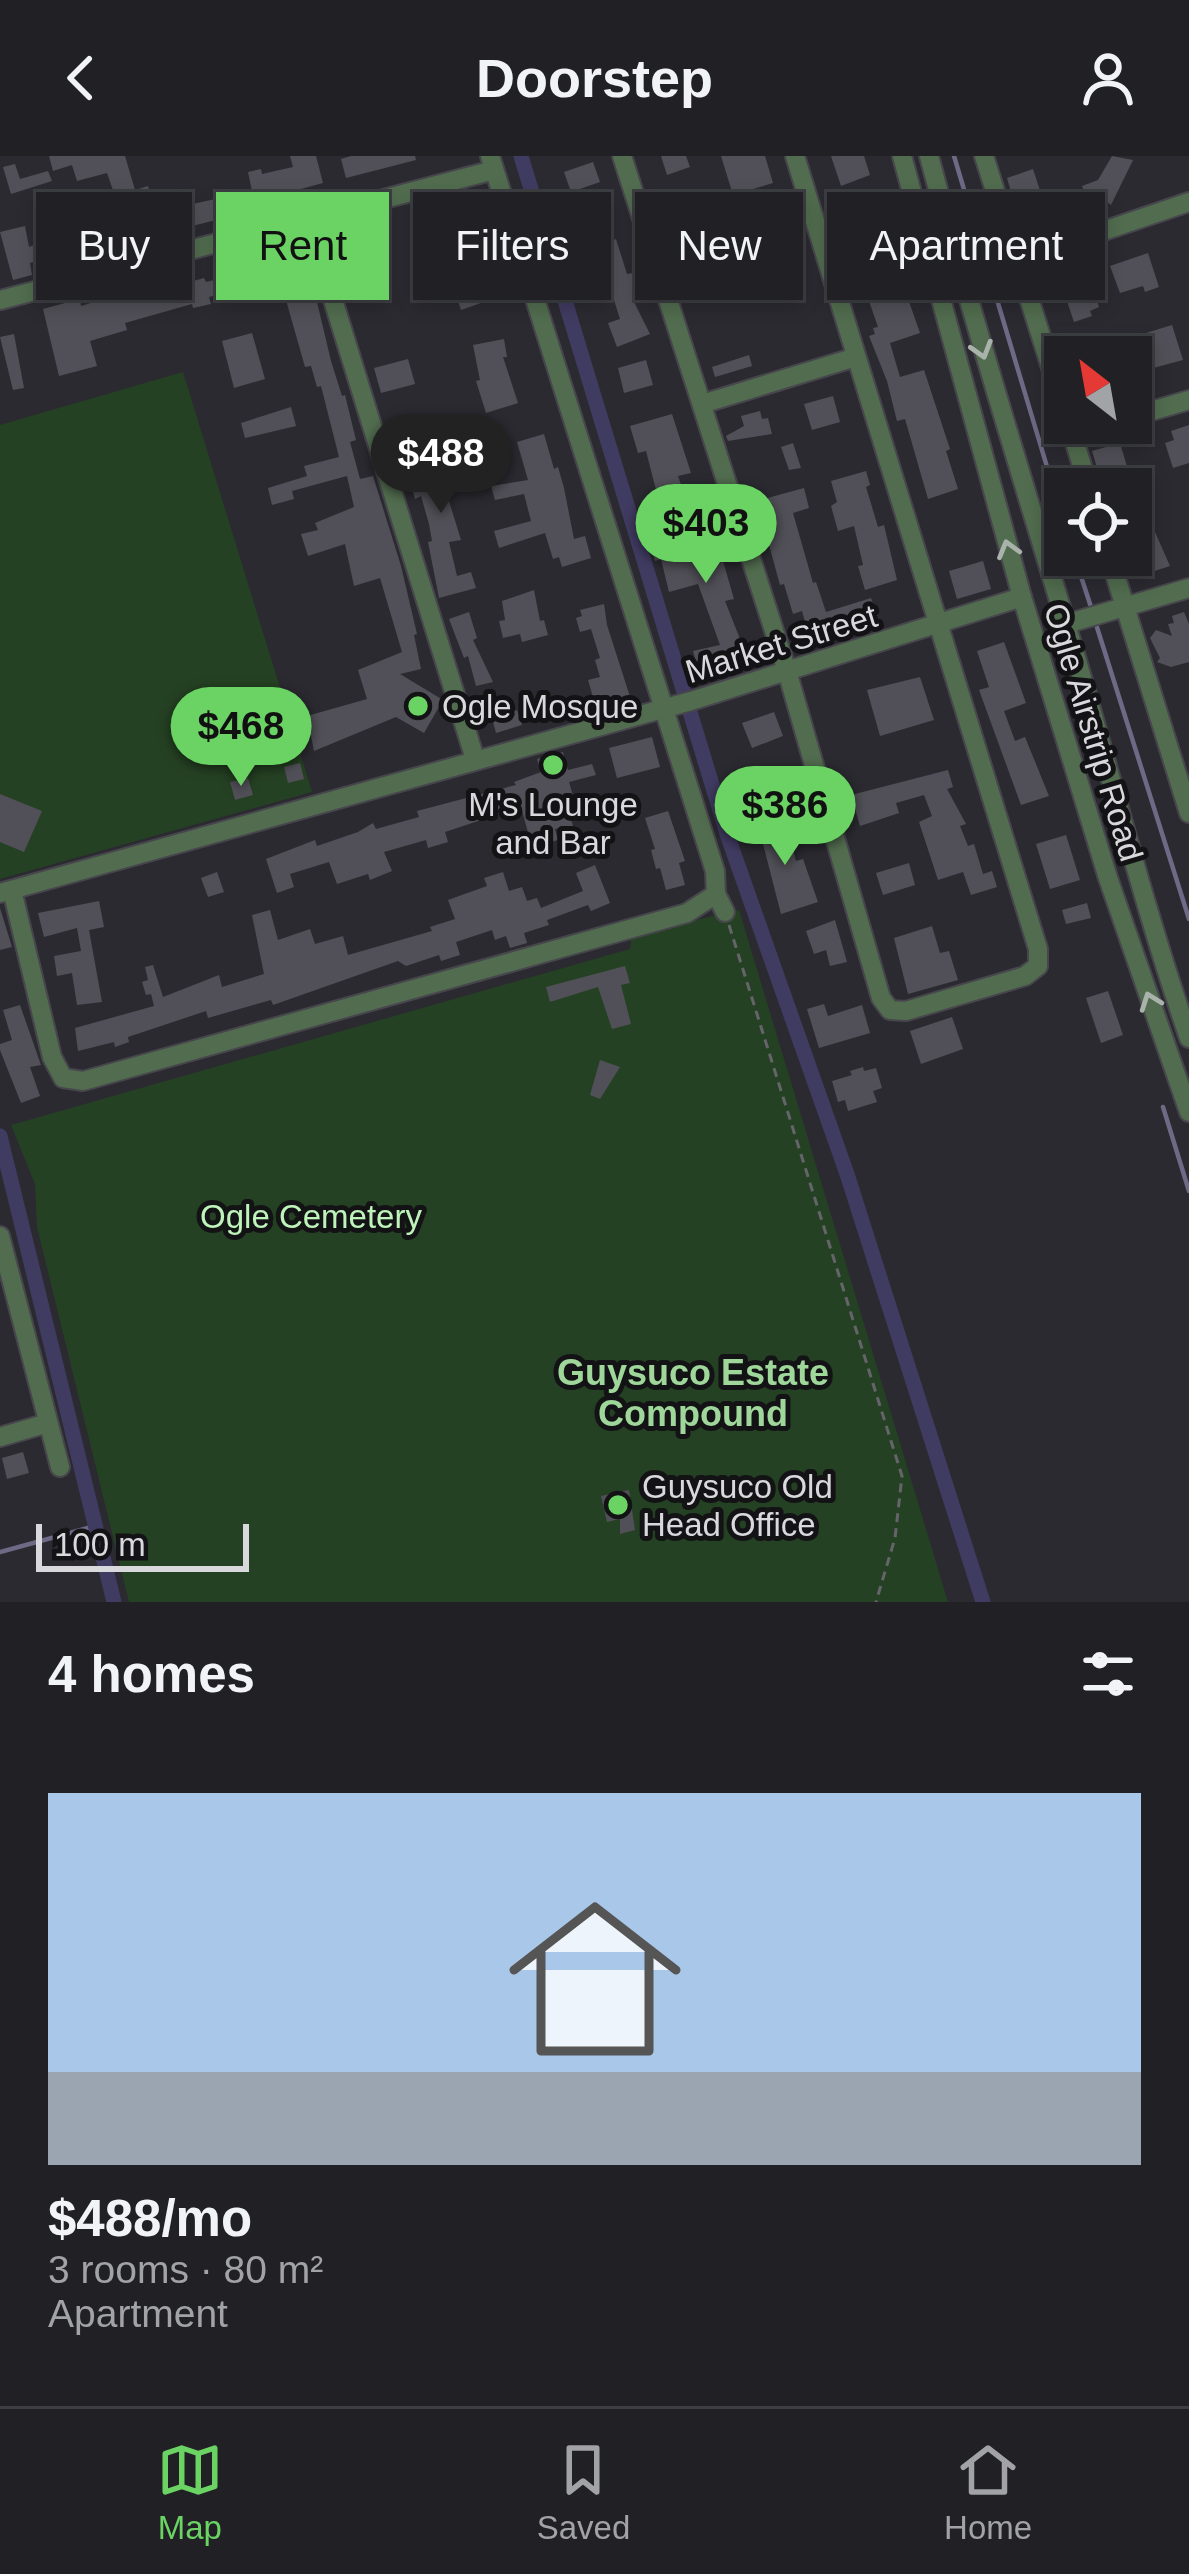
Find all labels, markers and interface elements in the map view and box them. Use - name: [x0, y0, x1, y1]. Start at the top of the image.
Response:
- icon: back: [48, 45, 114, 111]
- icon: person: [1075, 45, 1141, 111]
- text: Doorstep: [476, 48, 713, 108]
- chip: Buy: [36, 192, 192, 300]
- chip: Rent: [216, 192, 389, 300]
- chip: Filters: [413, 192, 611, 300]
- chip: New: [635, 192, 803, 300]
- chip: Apartment: [827, 192, 1105, 300]
- north arrow: [1044, 336, 1152, 444]
- map controls: [1044, 336, 1152, 576]
- one-way arrow: [968, 339, 993, 360]
- pin: $488: [370, 414, 512, 516]
- text: $488: [398, 431, 484, 474]
- button: locate: [1044, 468, 1152, 576]
- pin: $403: [635, 484, 777, 586]
- text: $403: [663, 501, 749, 544]
- one-way arrow: [998, 540, 1023, 560]
- street label: Market Street: [681, 597, 881, 690]
- street label: Ogle Airstrip Road: [1037, 599, 1150, 866]
- pin: $468: [170, 687, 312, 789]
- place label: Ogle Mosque: [442, 688, 638, 725]
- marker: Ogle Mosque: [405, 693, 431, 719]
- text: $468: [198, 704, 284, 747]
- marker: M's Lounge and Bar: [540, 752, 566, 778]
- pin: $386: [714, 766, 856, 868]
- text: $386: [742, 783, 828, 826]
- place label: M's Lounge and Bar: [468, 786, 638, 861]
- one-way arrow: [1140, 992, 1165, 1013]
- park label: Ogle Cemetery: [200, 1198, 422, 1235]
- district label: Guysuco Estate Compound: [557, 1352, 829, 1434]
- place label: Guysuco Old Head Office: [642, 1468, 833, 1543]
- marker: Guysuco Old Head Office: [605, 1492, 631, 1518]
- scale bar: [36, 1518, 249, 1571]
- text: 100 m: [54, 1526, 146, 1563]
- icon: filters: [1075, 1641, 1141, 1707]
- text: 4 homes: [48, 1646, 255, 1703]
- icon: home: [487, 1871, 703, 2087]
- text: $488/mo: [48, 2190, 252, 2247]
- text: 3 rooms · 80 m²: [48, 2248, 323, 2291]
- text: Apartment: [48, 2292, 228, 2335]
- tab: Map: [157, 2437, 223, 2547]
- tab: Saved: [537, 2437, 630, 2547]
- tab: Home: [944, 2437, 1032, 2547]

